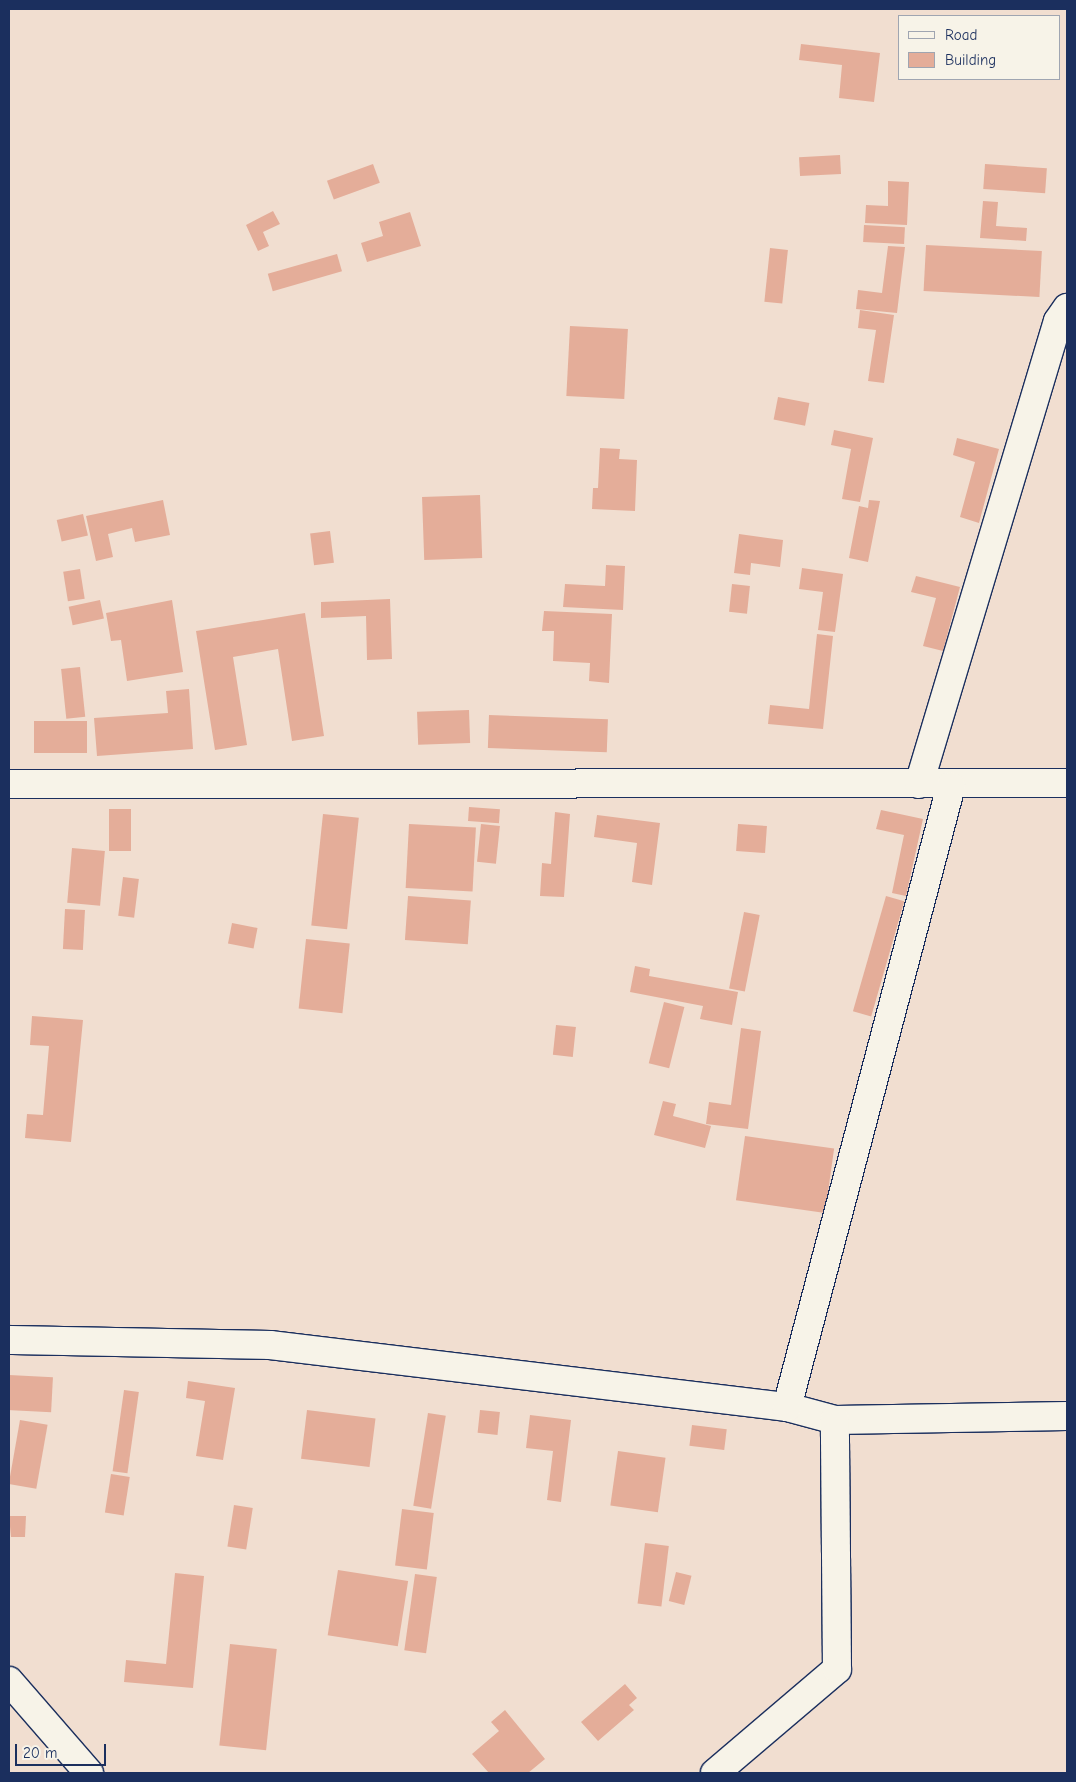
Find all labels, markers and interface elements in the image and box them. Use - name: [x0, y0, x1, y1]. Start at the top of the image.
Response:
- legend: [898, 15, 1061, 80]
- text: Road: [945, 26, 977, 44]
- text: Building: [945, 51, 996, 69]
- scale bar: [18, 1734, 109, 1766]
- text: 20 m: [23, 1744, 57, 1762]

